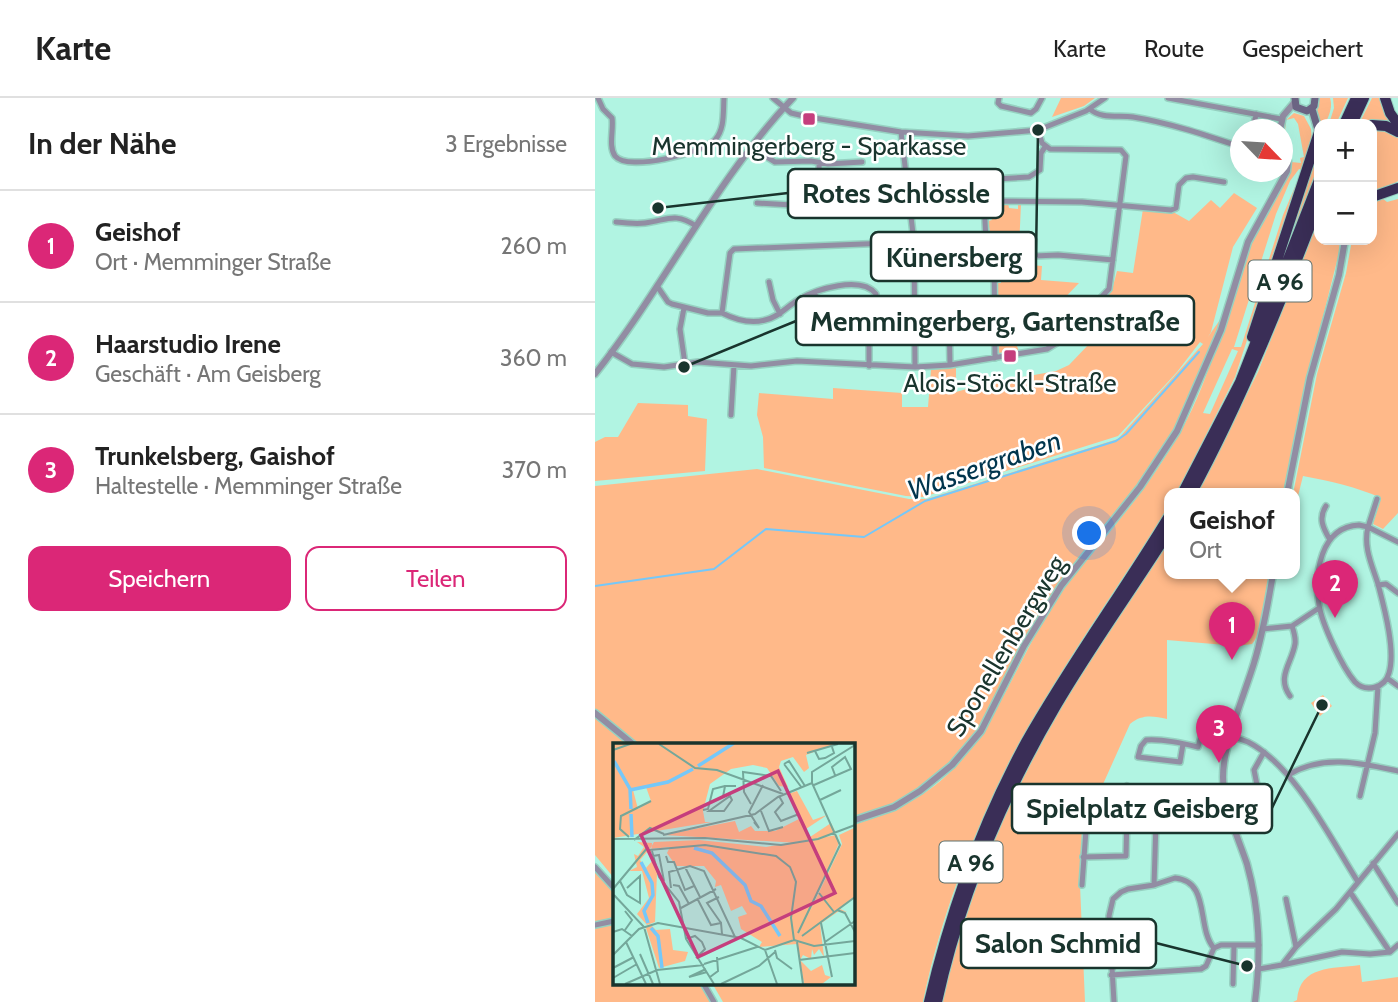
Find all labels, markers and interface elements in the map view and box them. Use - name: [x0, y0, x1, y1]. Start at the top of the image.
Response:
- text: Karte: [35, 28, 111, 68]
- text: Karte: [1053, 34, 1106, 63]
- text: Route: [1144, 34, 1204, 63]
- text: Gespeichert: [1242, 34, 1363, 63]
- marker: Memmingerberg - Sparkasse: [801, 111, 817, 127]
- north arrow: [1230, 119, 1293, 182]
- map controls: [1314, 119, 1377, 245]
- button: +: [1314, 119, 1377, 182]
- text: In der Nähe: [28, 125, 177, 162]
- text: 3 Ergebnisse: [445, 130, 567, 158]
- place label: Memmingerberg - Sparkasse: [652, 130, 966, 162]
- callout: Rotes Schlössle: [788, 169, 1003, 218]
- text: Rotes Schlössle: [802, 176, 990, 210]
- button: −: [1314, 182, 1377, 245]
- text: Geishof: [95, 216, 181, 248]
- text: 1: [47, 232, 55, 260]
- text: 260 m: [500, 232, 567, 260]
- callout: Künersberg: [871, 232, 1036, 281]
- text: Künersberg: [886, 240, 1022, 274]
- text: Ort · Memminger Straße: [95, 248, 331, 276]
- road number: A 96: [1249, 260, 1311, 302]
- callout: Memmingerberg, Gartenstraße: [796, 296, 1194, 345]
- text: Memmingerberg, Gartenstraße: [810, 304, 1180, 338]
- text: Haarstudio Irene: [95, 328, 281, 360]
- text: 2: [45, 344, 57, 372]
- text: 360 m: [500, 344, 567, 372]
- marker: Alois-Stöckl-Straße: [1002, 348, 1018, 364]
- text: Geschäft · Am Geisberg: [95, 360, 321, 388]
- place label: Alois-Stöckl-Straße: [903, 367, 1117, 399]
- water label: Wassergraben: [903, 423, 1065, 507]
- text: Trunkelsberg, Gaishof: [95, 440, 335, 472]
- text: 3: [45, 456, 57, 484]
- text: 370 m: [502, 456, 567, 484]
- text: Haltestelle · Memminger Straße: [95, 472, 402, 500]
- popup: [1164, 488, 1300, 579]
- text: Geishof: [1189, 504, 1275, 536]
- your location: [1072, 516, 1106, 550]
- text: Ort: [1189, 536, 1222, 564]
- button: Speichern: [28, 546, 291, 611]
- button: Teilen: [305, 546, 567, 611]
- street label: Sponellenbergweg: [939, 549, 1073, 742]
- pin: 2: [1312, 560, 1358, 618]
- pin: 1: [1209, 602, 1255, 660]
- pin: 3: [1196, 705, 1242, 763]
- inset map: [613, 743, 854, 984]
- callout: Spielplatz Geisberg: [1012, 784, 1272, 833]
- text: Spielplatz Geisberg: [1026, 791, 1258, 825]
- road number: A 96: [939, 842, 1003, 882]
- callout: Salon Schmid: [961, 919, 1156, 968]
- text: Salon Schmid: [975, 926, 1141, 960]

